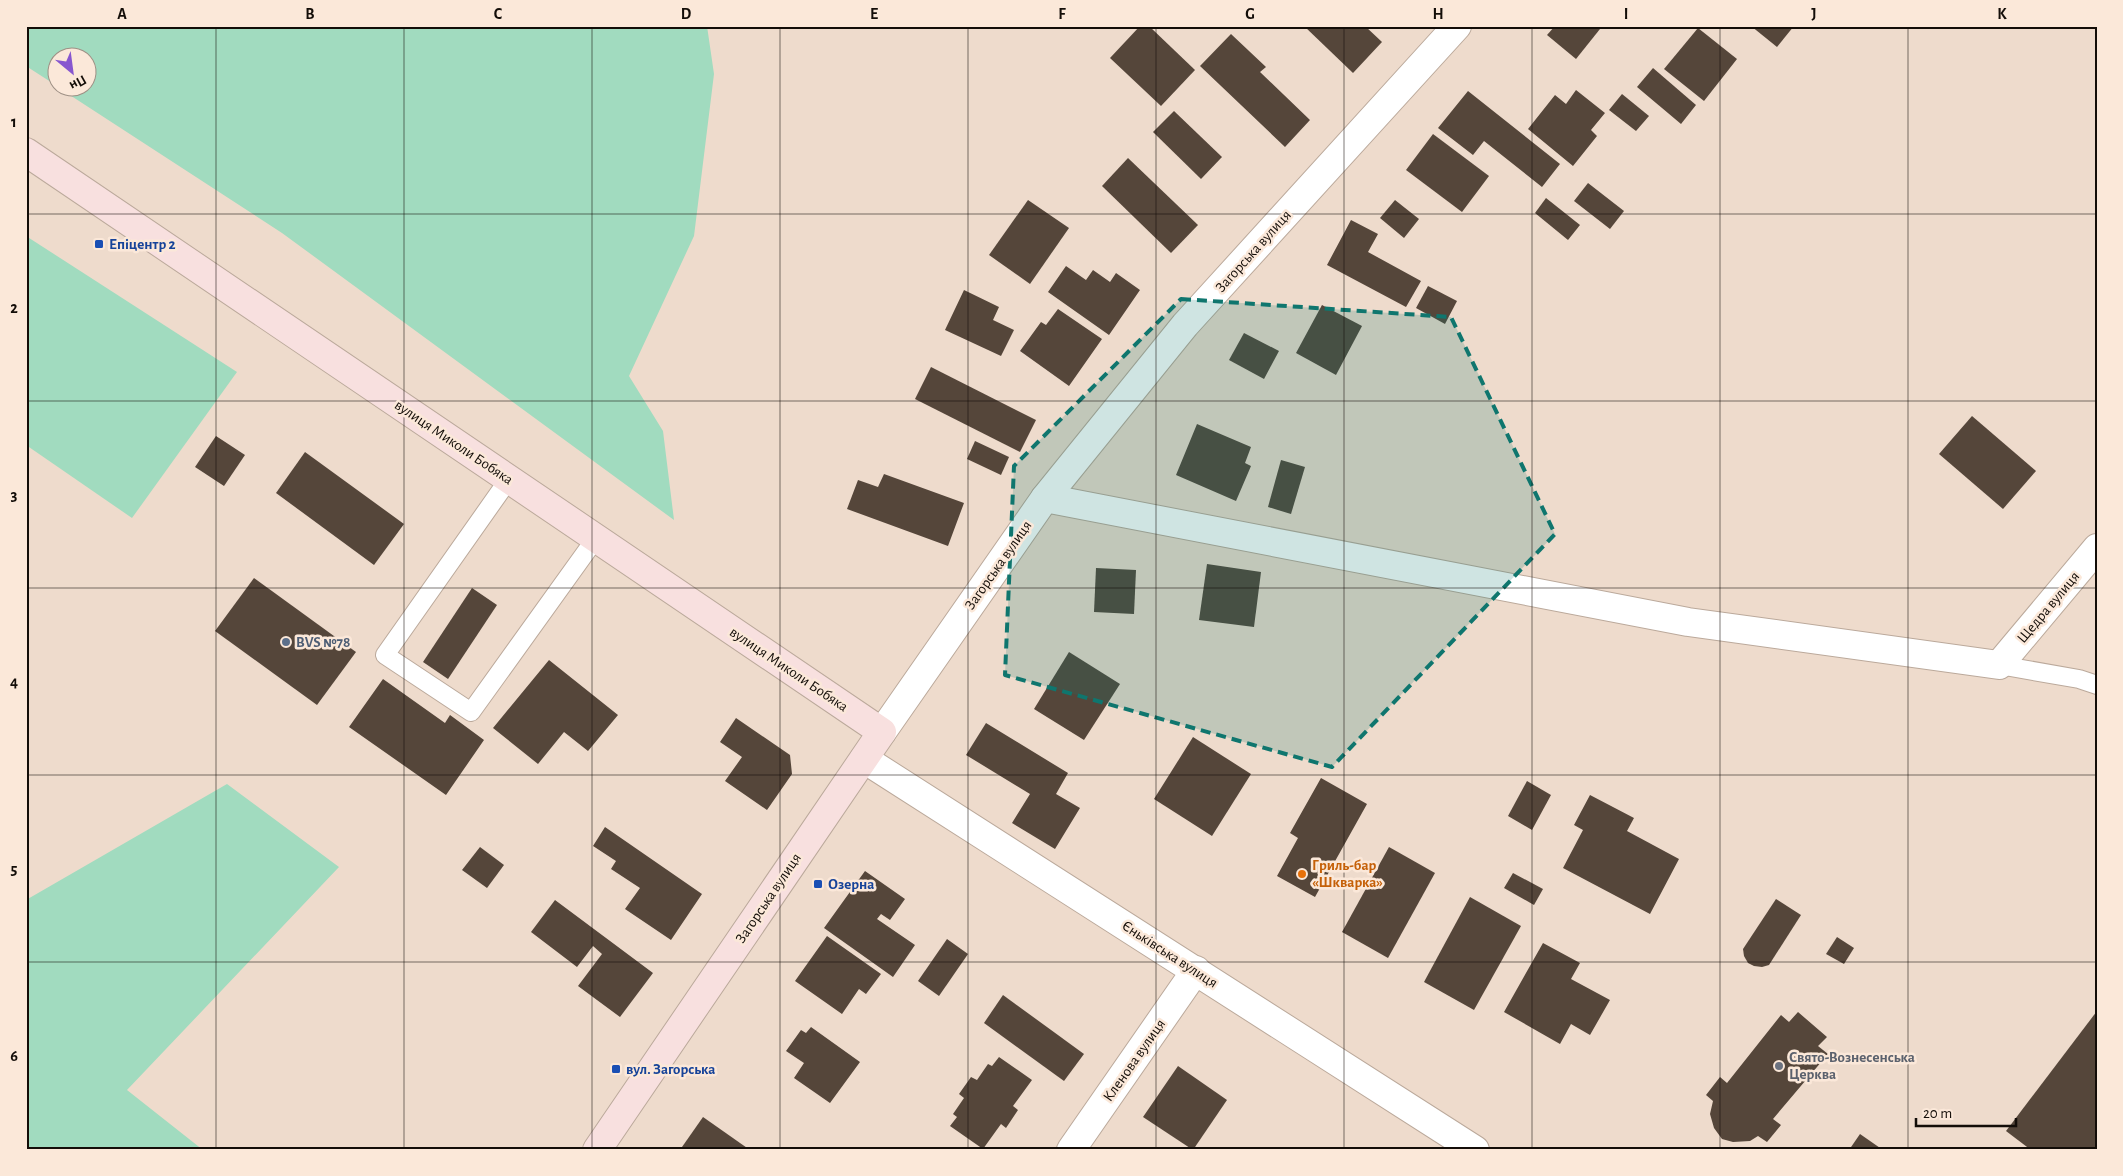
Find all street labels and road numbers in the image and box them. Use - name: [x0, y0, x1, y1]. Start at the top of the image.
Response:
- street label: Загорська вулиця: [1213, 207, 1294, 295]
- street label: вулиця Миколи Бобяка: [392, 397, 516, 488]
- street label: Загорська вулиця: [962, 518, 1035, 613]
- street label: Щедра вулиця: [2014, 569, 2082, 646]
- street label: вулиця Миколи Бобяка: [727, 624, 851, 715]
- street label: Загорська вулиця: [733, 851, 804, 946]
- street label: Єньківська вулиця: [1119, 918, 1220, 991]
- street label: Кленова вулиця: [1101, 1016, 1168, 1104]

